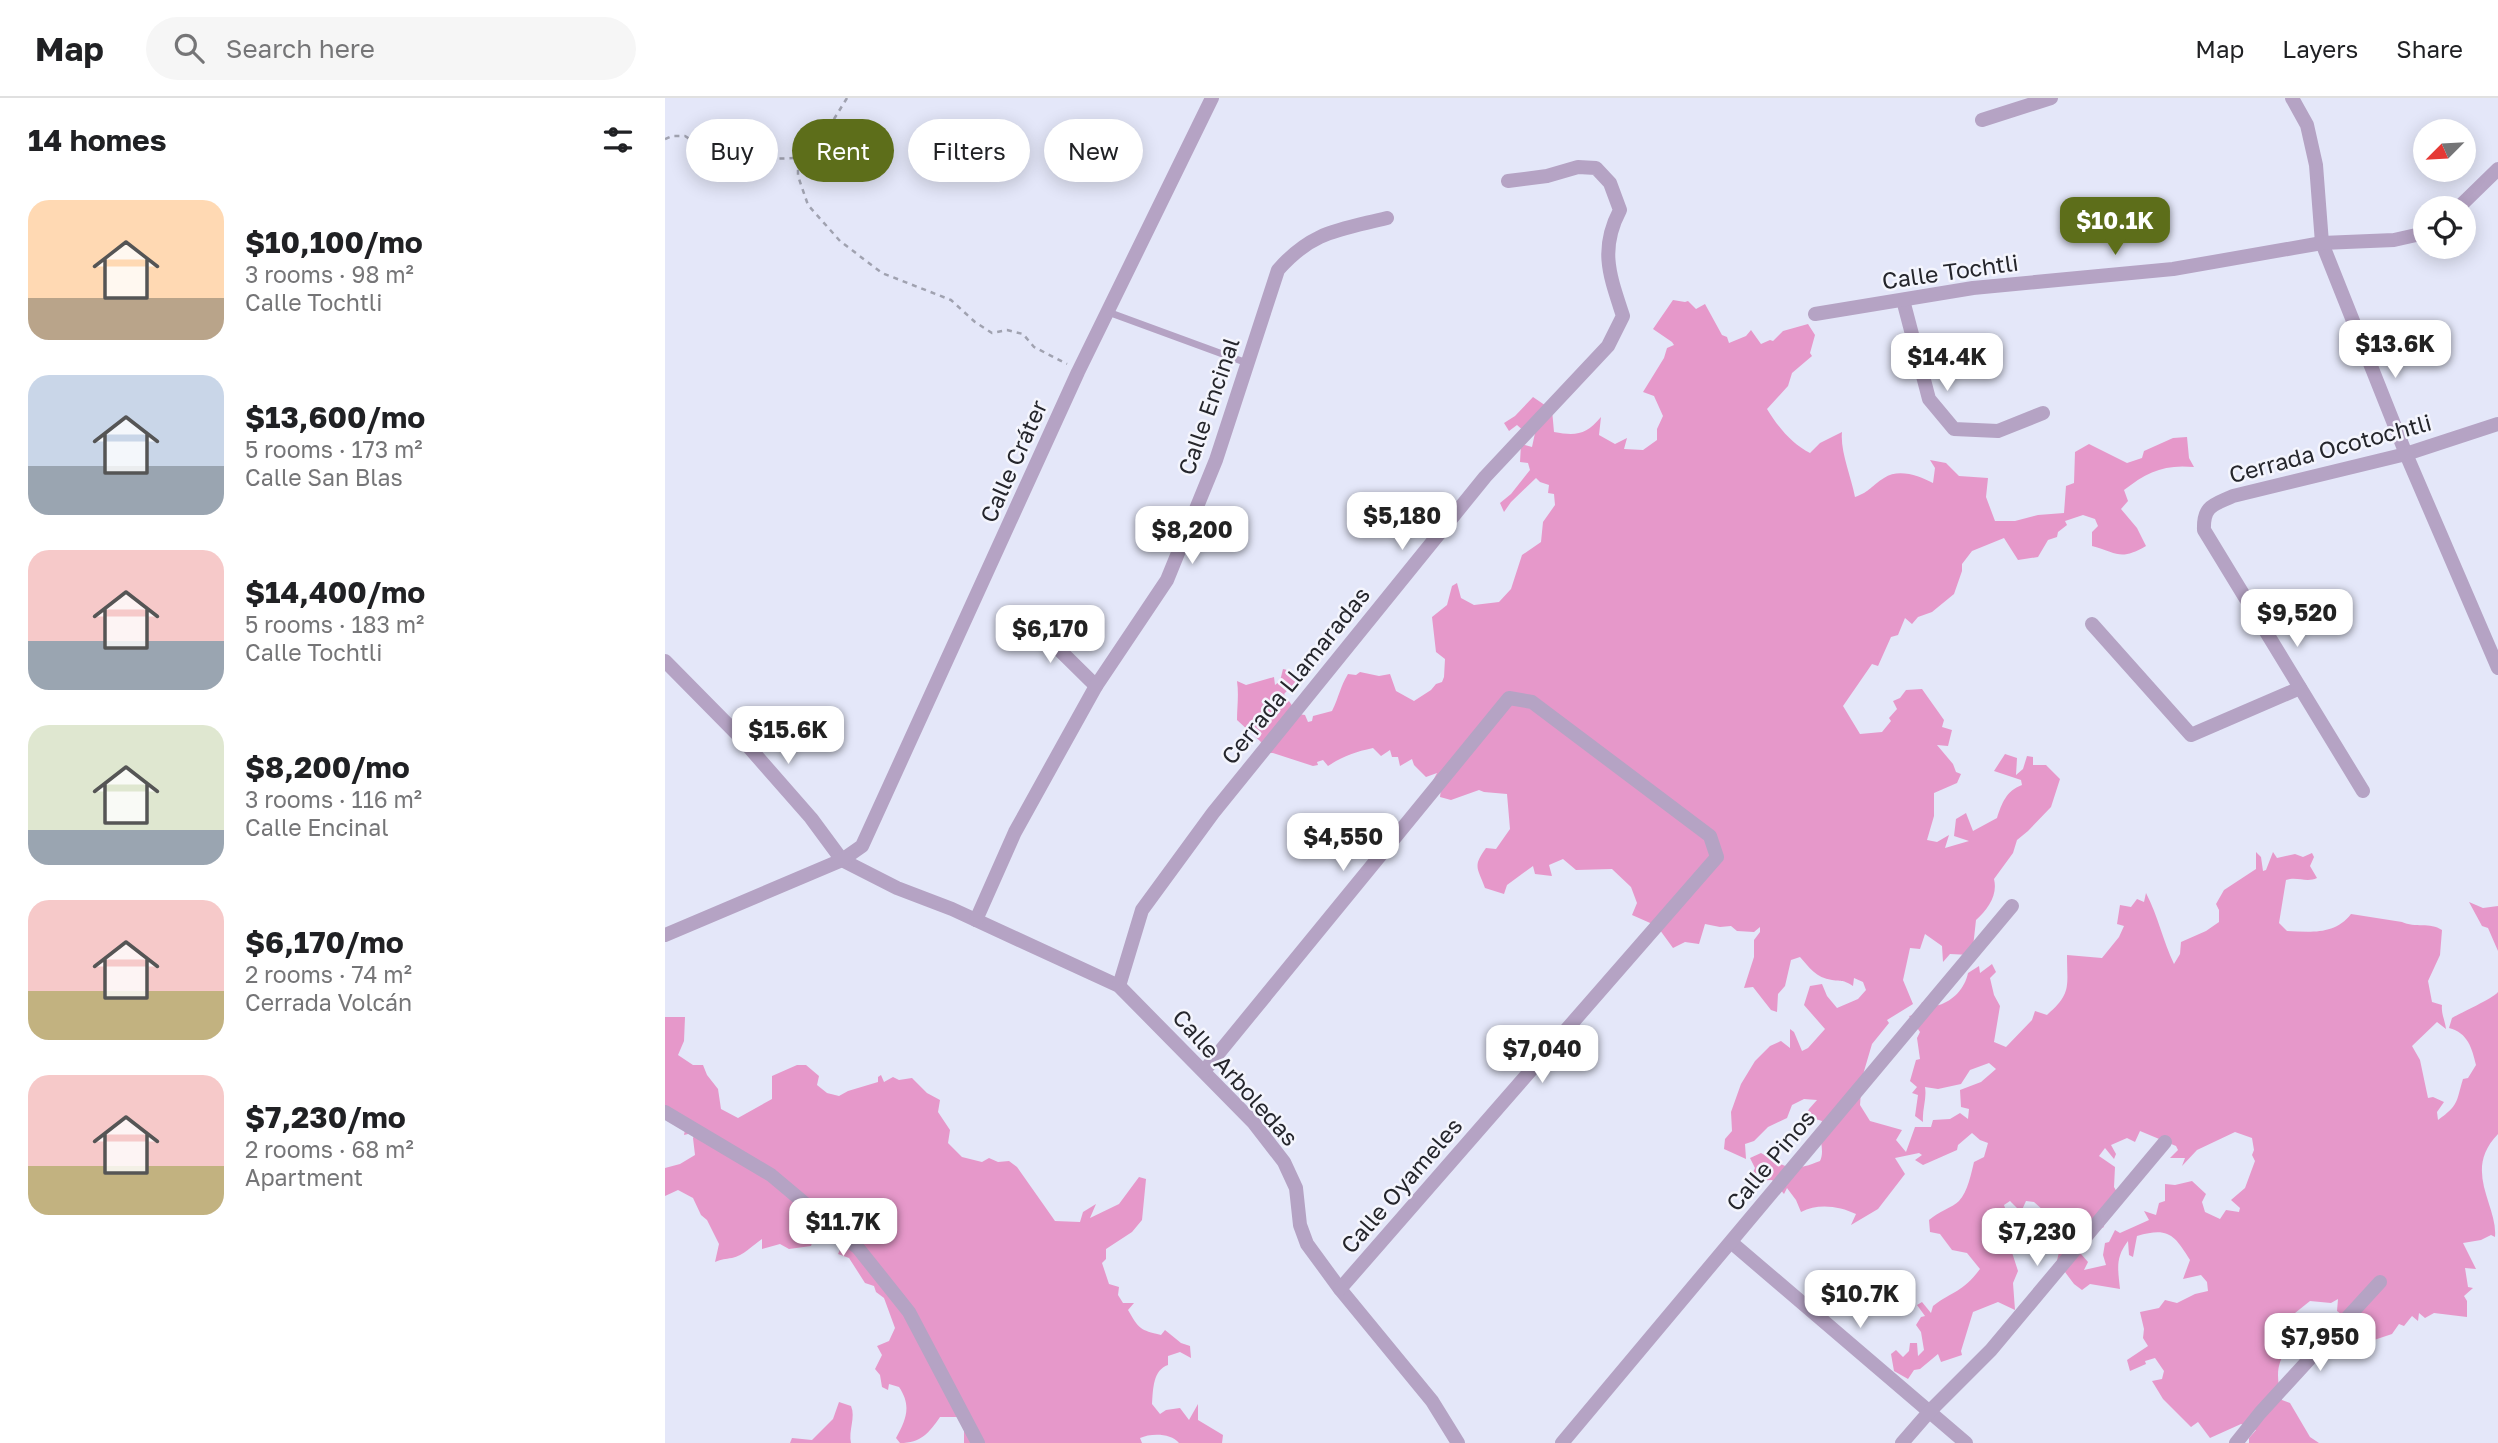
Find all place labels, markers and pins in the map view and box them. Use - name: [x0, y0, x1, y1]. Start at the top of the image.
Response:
- pin: $10.1K: [2058, 198, 2172, 257]
- pin: $13.6K: [2338, 320, 2452, 380]
- pin: $14.4K: [1890, 334, 2004, 393]
- pin: $5,180: [1345, 492, 1459, 552]
- pin: $8,200: [1135, 506, 1249, 566]
- pin: $9,520: [2240, 589, 2354, 649]
- pin: $6,170: [993, 606, 1107, 665]
- pin: $15.6K: [731, 706, 845, 766]
- pin: $4,550: [1286, 814, 1400, 873]
- pin: $7,040: [1485, 1026, 1599, 1085]
- pin: $11.7K: [786, 1198, 900, 1258]
- pin: $7,230: [1980, 1208, 2094, 1268]
- pin: $10.7K: [1803, 1270, 1917, 1330]
- pin: $7,950: [2263, 1314, 2377, 1373]

